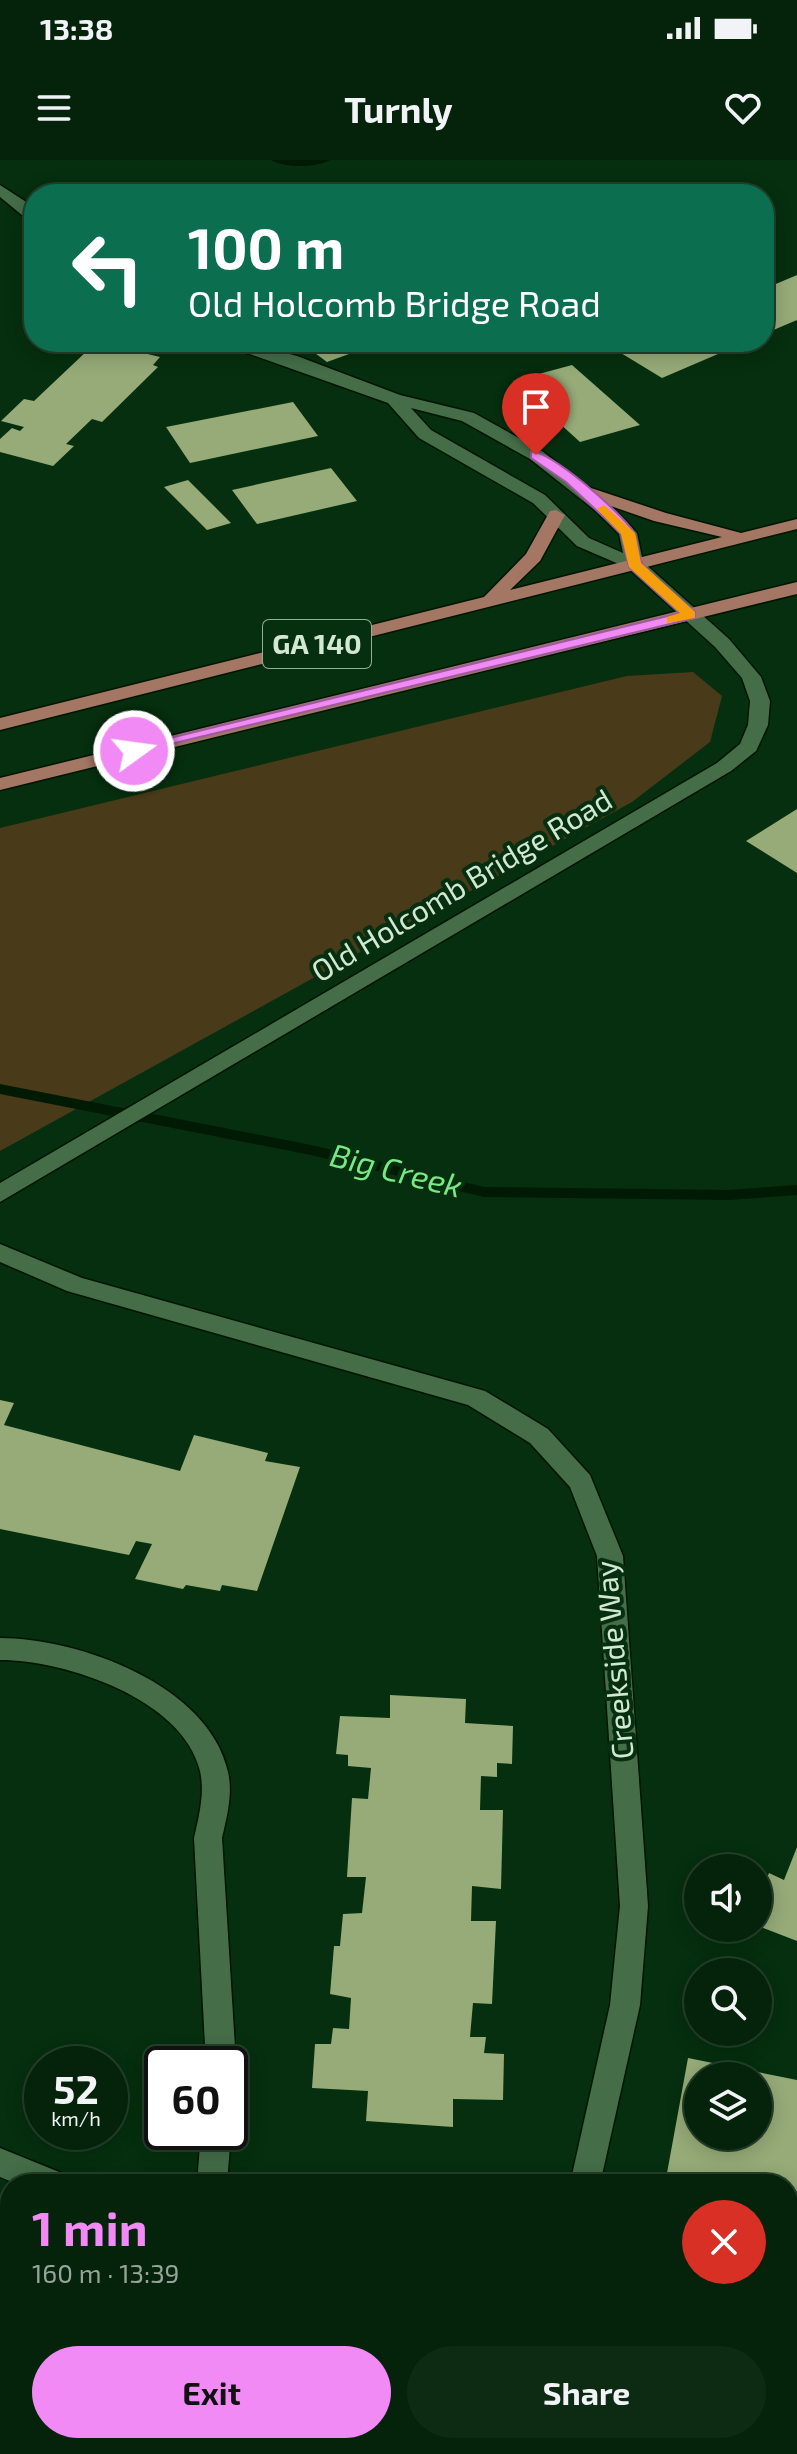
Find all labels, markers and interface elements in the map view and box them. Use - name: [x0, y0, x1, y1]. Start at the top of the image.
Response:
- text: 13:38: [40, 10, 113, 46]
- icon: menu: [32, 86, 76, 130]
- icon: heart: [721, 86, 765, 130]
- text: Turnly: [344, 87, 453, 130]
- text: 100 m: [188, 213, 344, 280]
- icon: left: [56, 216, 160, 320]
- text: Old Holcomb Bridge Road: [188, 281, 601, 324]
- pin: [502, 373, 570, 455]
- icon: arrive: [514, 385, 558, 429]
- road number: GA 140: [263, 620, 371, 668]
- position arrow: [92, 709, 176, 793]
- street label: Old Holcomb Bridge Road: [304, 780, 618, 988]
- water label: Big Creek: [326, 1134, 466, 1205]
- street label: Creekside Way: [586, 1559, 640, 1761]
- map controls: [684, 1854, 772, 2150]
- button: sound: [684, 1854, 772, 1942]
- button: search: [684, 1958, 772, 2046]
- speed limit sign: 60: [144, 2046, 248, 2150]
- button: layers: [684, 2062, 772, 2150]
- text: 52: [53, 2064, 99, 2112]
- text: km/h: [51, 2106, 101, 2130]
- text: 1 min: [32, 2198, 148, 2256]
- button: close: [682, 2200, 766, 2284]
- text: 160 m · 13:39: [32, 2257, 179, 2288]
- button: Exit: [32, 2346, 391, 2438]
- button: Share: [407, 2346, 766, 2438]

